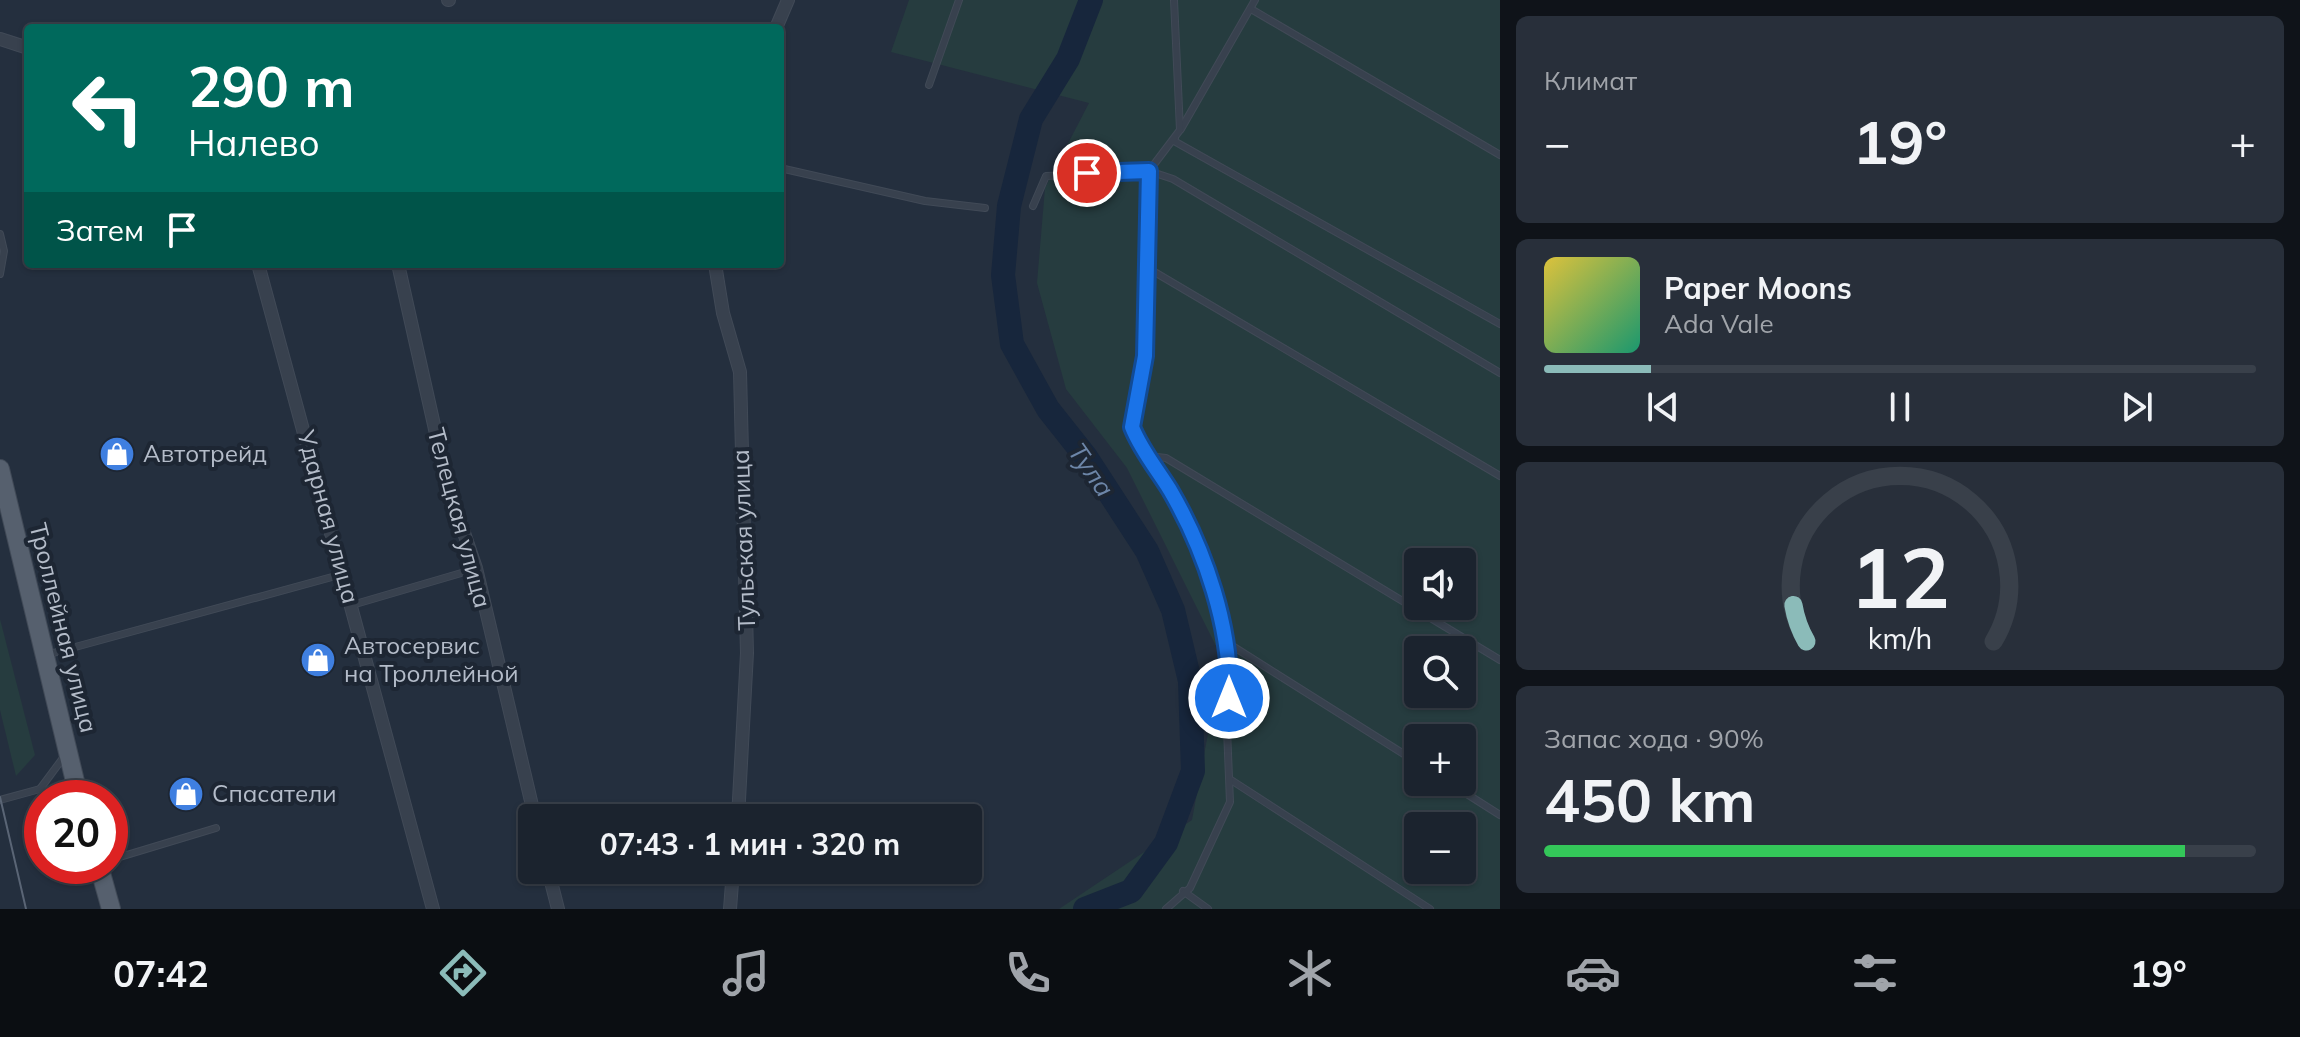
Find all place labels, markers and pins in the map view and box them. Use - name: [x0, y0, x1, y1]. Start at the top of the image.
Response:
- pin: [1053, 139, 1121, 207]
- shop icon: Автотрейд: [98, 435, 136, 473]
- place label: Автотрейд: [143, 438, 267, 468]
- place label: Автосервис на Троллейной: [344, 630, 519, 688]
- shop icon: Автосервис на Троллейной: [299, 641, 337, 679]
- shop icon: Спасатели: [167, 775, 205, 813]
- place label: Спасатели: [212, 778, 337, 808]

